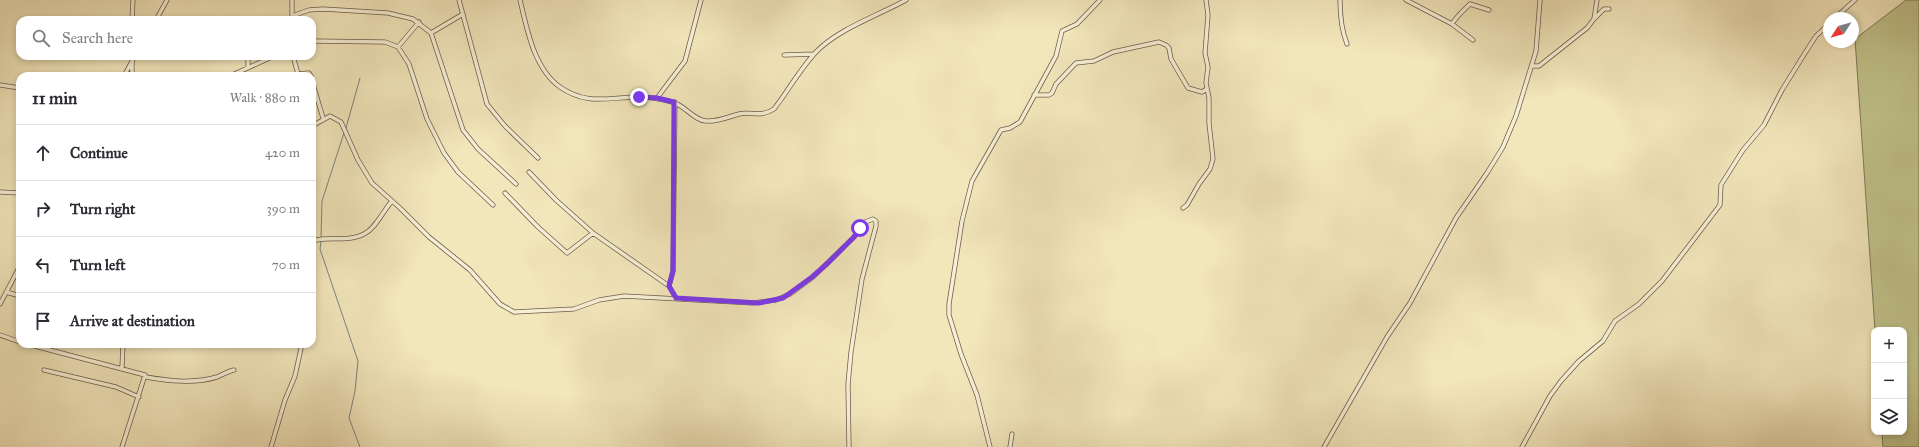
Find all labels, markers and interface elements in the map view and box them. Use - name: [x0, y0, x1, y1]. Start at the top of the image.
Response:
- north arrow: [1823, 12, 1859, 48]
- search box: [16, 16, 316, 60]
- icon: search: [30, 27, 52, 49]
- text: Search here: [62, 29, 133, 47]
- text: 11 min: [32, 88, 77, 109]
- route end: [630, 88, 648, 106]
- text: Walk · 880 m: [230, 90, 300, 106]
- icon: ahead: [32, 142, 54, 164]
- text: Continue: [70, 144, 128, 162]
- text: 420 m: [265, 145, 300, 161]
- icon: right: [32, 198, 54, 220]
- text: Turn right: [70, 200, 135, 218]
- text: 390 m: [267, 201, 300, 217]
- route start: [851, 219, 869, 237]
- icon: left: [32, 254, 54, 276]
- text: Turn left: [70, 256, 126, 274]
- text: 70 m: [272, 257, 300, 273]
- icon: arrive: [32, 310, 54, 332]
- text: Arrive at destination: [70, 312, 195, 330]
- map controls: [1871, 327, 1907, 435]
- button: +: [1871, 327, 1907, 363]
- button: −: [1871, 363, 1907, 399]
- button: layers: [1871, 399, 1907, 435]

